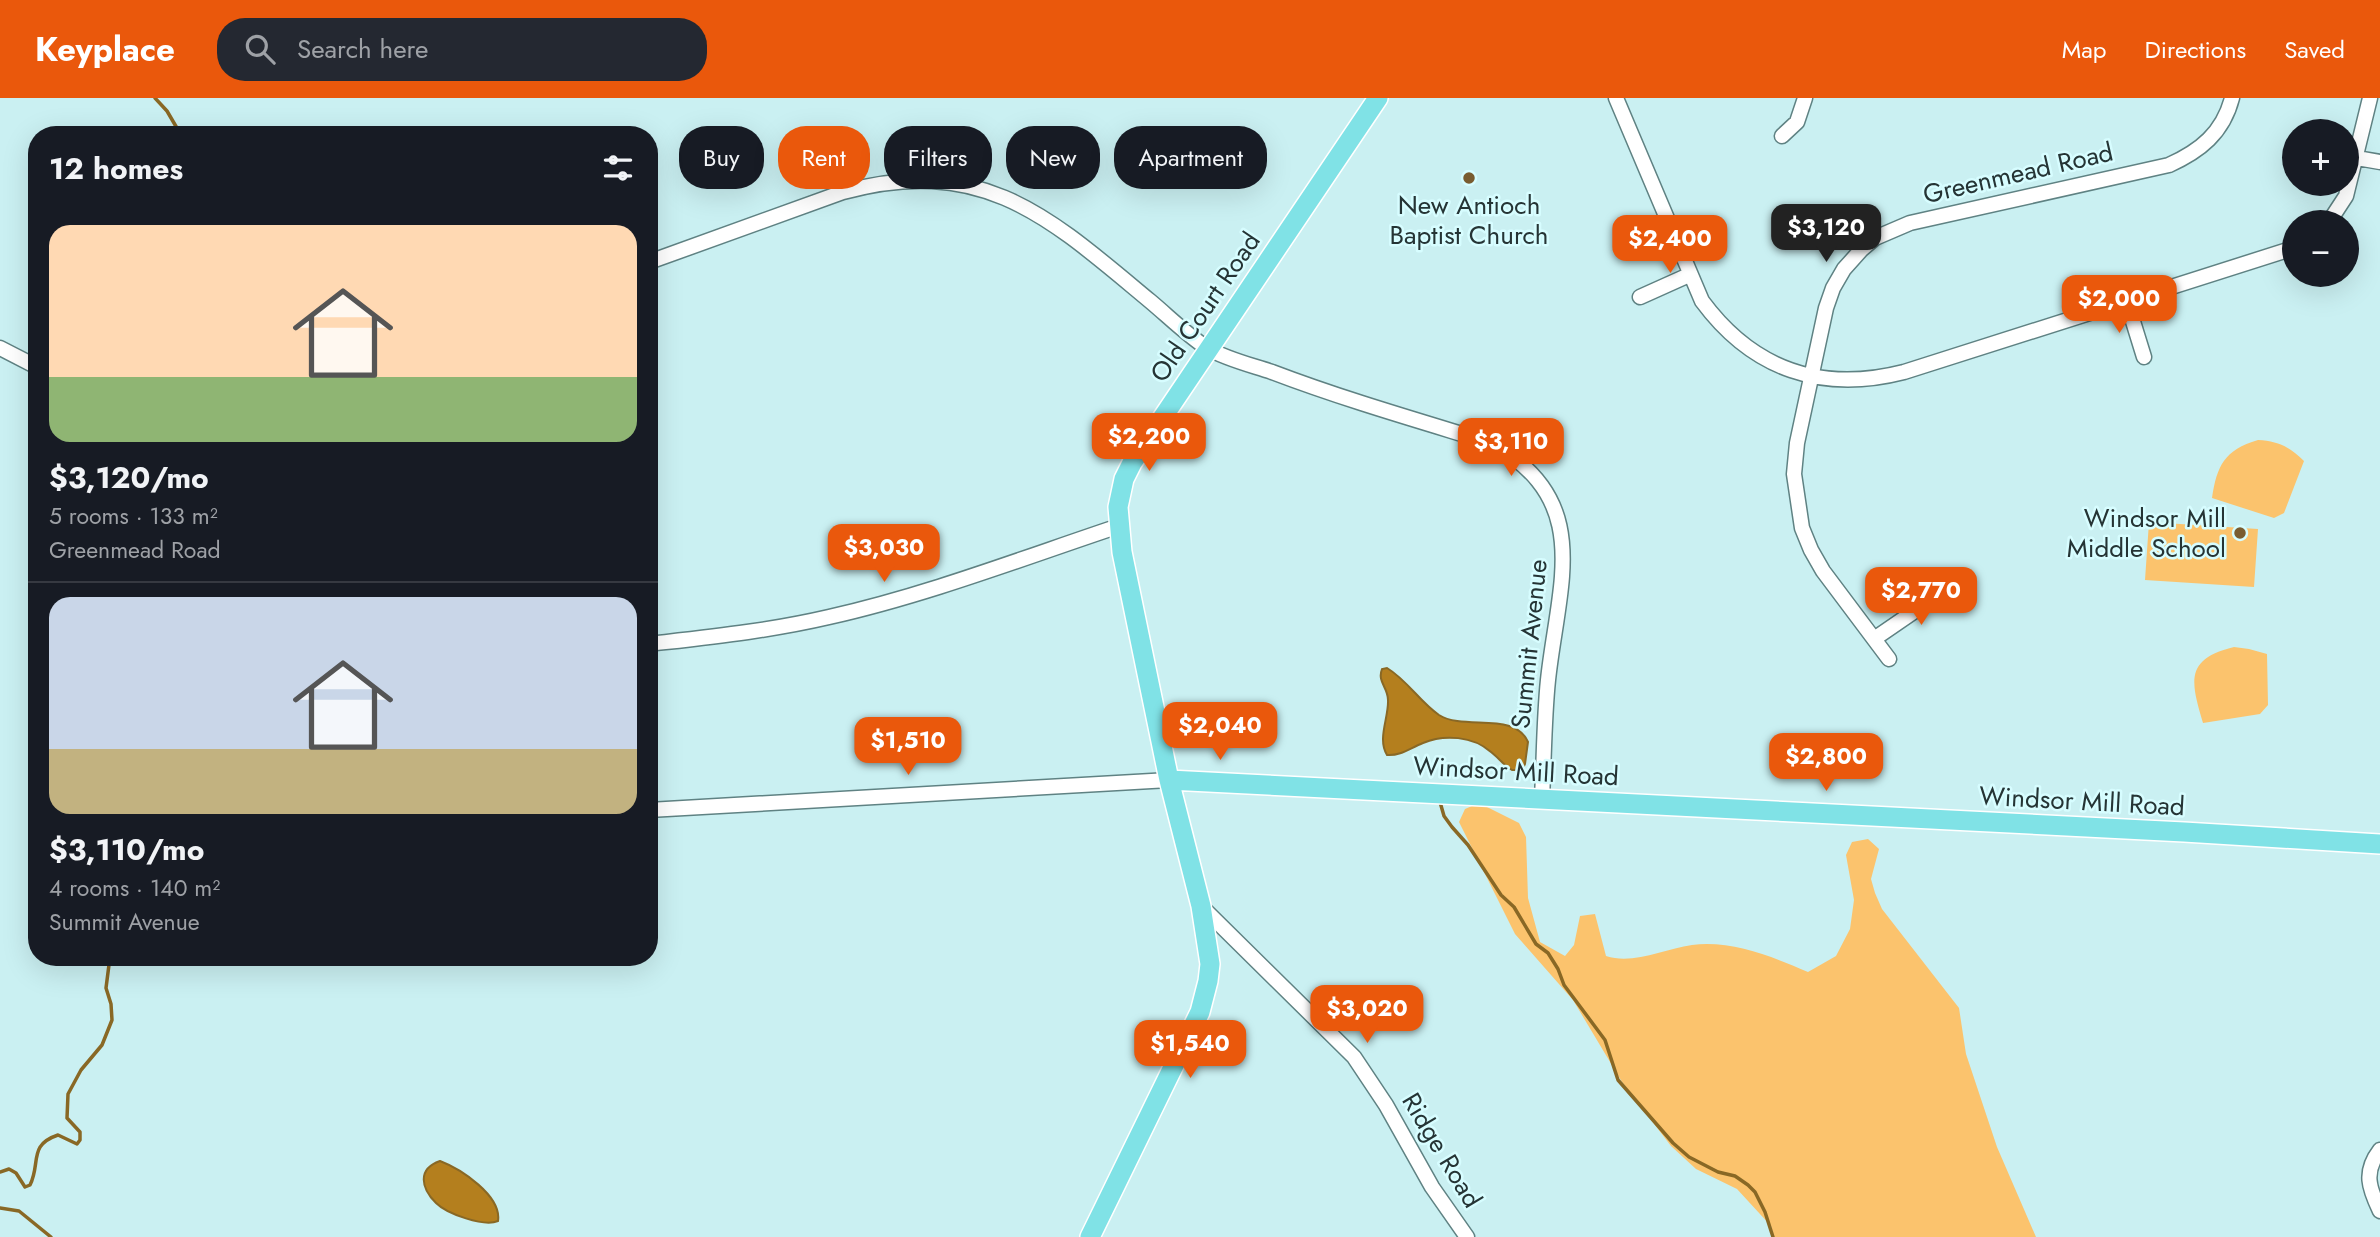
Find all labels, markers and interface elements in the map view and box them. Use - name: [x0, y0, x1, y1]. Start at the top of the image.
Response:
- search box: [217, 18, 707, 81]
- text: Keyplace: [35, 26, 175, 73]
- icon: search: [241, 30, 279, 68]
- text: Search here: [297, 30, 428, 68]
- text: Map: [2062, 32, 2107, 67]
- text: Directions: [2145, 32, 2246, 67]
- text: Saved: [2284, 32, 2345, 67]
- map controls: [2282, 119, 2359, 287]
- button: +: [2282, 119, 2359, 196]
- chip: Buy: [679, 126, 764, 189]
- chip: Rent: [778, 126, 870, 189]
- chip: Filters: [884, 126, 992, 189]
- chip: New: [1006, 126, 1100, 189]
- chip: Apartment: [1114, 126, 1267, 189]
- street label: Greenmead Road: [1919, 133, 2117, 213]
- text: 12 homes: [49, 147, 183, 190]
- icon: filters: [599, 149, 637, 187]
- marker: New Antioch Baptist Church: [1461, 170, 1477, 186]
- place label: New Antioch Baptist Church: [1389, 186, 1549, 254]
- pin: $3,120: [1769, 204, 1883, 264]
- text: $3,120: [1787, 210, 1865, 244]
- button: −: [2282, 210, 2359, 287]
- pin: $2,400: [1613, 216, 1727, 275]
- text: $2,400: [1628, 221, 1712, 255]
- street label: Old Court Road: [1141, 224, 1269, 390]
- icon: home: [280, 270, 406, 396]
- pin: $2,000: [2062, 275, 2176, 335]
- text: $2,000: [2078, 281, 2160, 315]
- pin: $2,200: [1092, 414, 1206, 473]
- pin: $3,110: [1454, 418, 1568, 478]
- text: $2,200: [1108, 419, 1190, 453]
- text: $3,110: [1474, 424, 1548, 458]
- text: $3,120/mo: [49, 456, 209, 499]
- text: 5 rooms · 133 m²: [49, 499, 218, 533]
- place label: Windsor Mill Middle School: [2067, 499, 2226, 567]
- pin: $3,030: [827, 524, 941, 584]
- marker: Windsor Mill Middle School: [2232, 525, 2248, 541]
- text: $3,030: [844, 530, 924, 564]
- text: Greenmead Road: [49, 533, 221, 567]
- street label: Summit Avenue: [1501, 557, 1557, 731]
- pin: $2,770: [1864, 568, 1978, 627]
- text: $2,770: [1881, 573, 1961, 607]
- icon: home: [280, 642, 406, 768]
- pin: $2,040: [1163, 702, 1277, 762]
- text: $2,040: [1178, 708, 1262, 742]
- pin: $1,510: [851, 718, 965, 777]
- text: $1,510: [870, 723, 946, 757]
- pin: $2,800: [1769, 734, 1883, 793]
- text: $2,800: [1785, 739, 1867, 773]
- street label: Windsor Mill Road: [1412, 747, 1620, 795]
- street label: Windsor Mill Road: [1978, 777, 2186, 825]
- text: $3,110/mo: [49, 828, 204, 871]
- text: 4 rooms · 140 m²: [49, 871, 220, 905]
- text: Summit Avenue: [49, 905, 200, 939]
- pin: $3,020: [1310, 986, 1424, 1045]
- text: $3,020: [1326, 991, 1408, 1025]
- pin: $1,540: [1133, 1020, 1247, 1080]
- text: $1,540: [1150, 1026, 1230, 1060]
- street label: Ridge Road: [1393, 1085, 1491, 1215]

